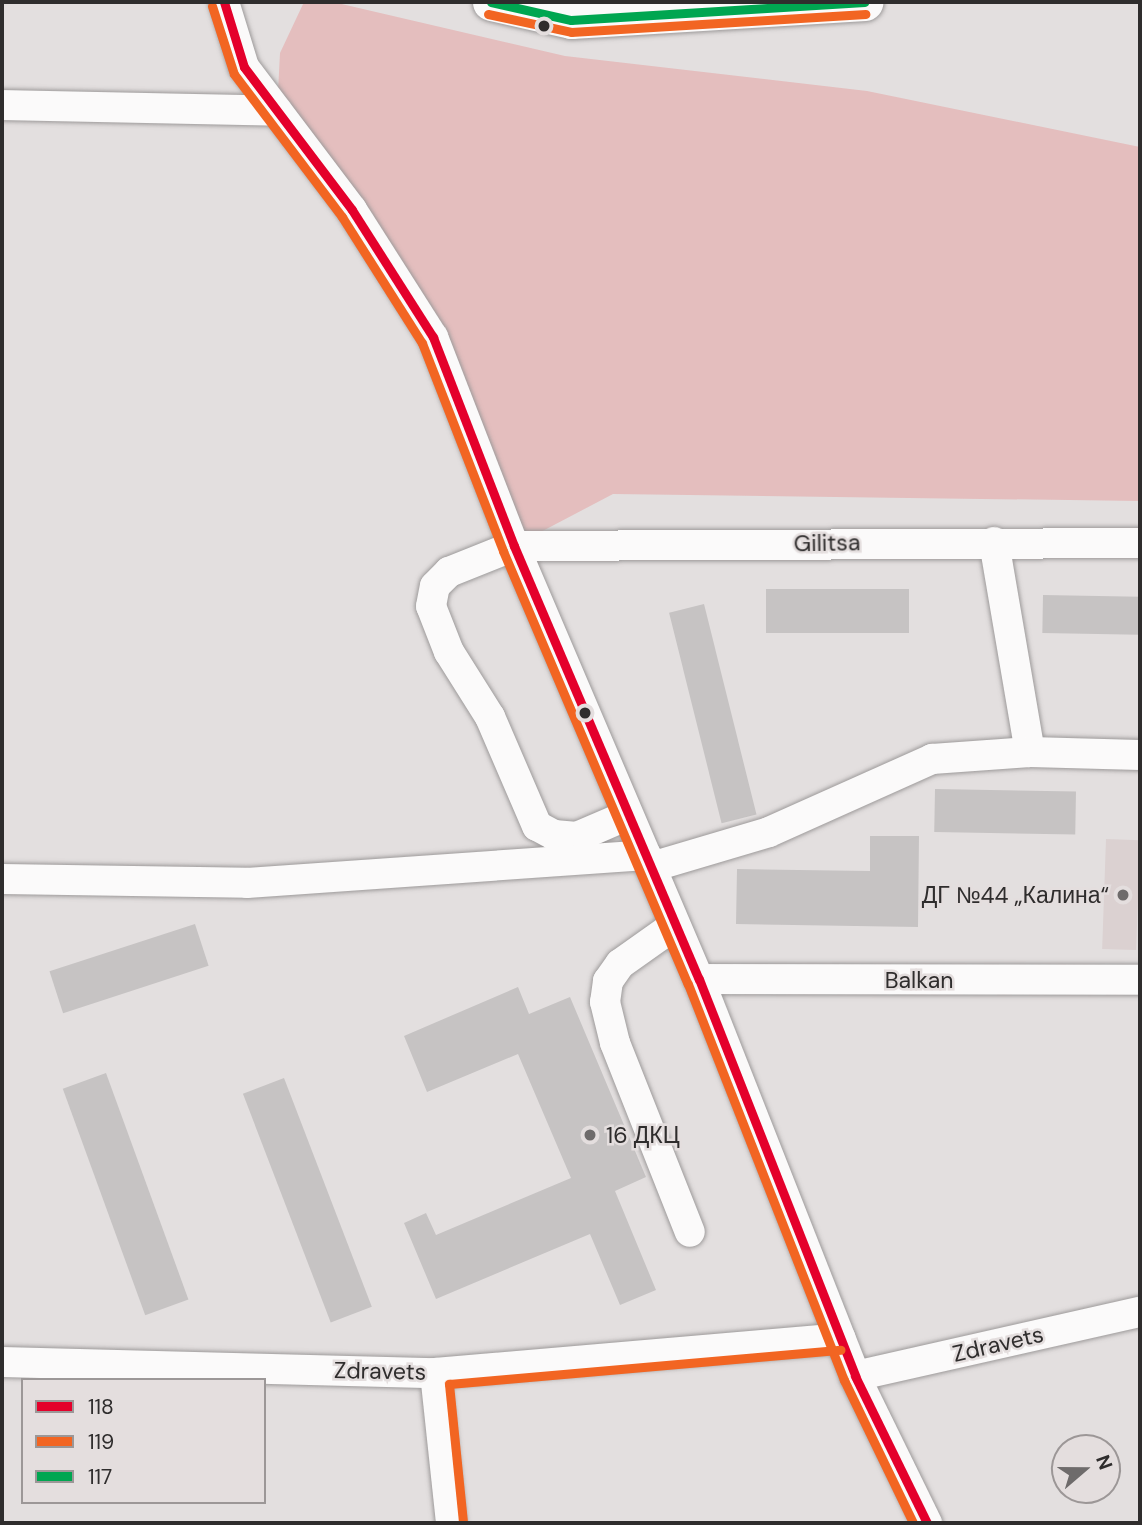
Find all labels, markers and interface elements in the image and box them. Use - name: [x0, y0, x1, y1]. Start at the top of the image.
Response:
- unlabelled marker: [537, 19, 551, 33]
- street label: Gilitsa: [793, 529, 861, 557]
- unlabelled marker: [578, 706, 592, 720]
- place label: ДГ №44 „Калина“: [922, 881, 1109, 909]
- marker: ДГ №44 „Калина“: [1115, 887, 1131, 903]
- street label: Balkan: [885, 966, 953, 994]
- place label: 16 ДКЦ: [606, 1121, 680, 1149]
- marker: 16 ДКЦ: [580, 1125, 600, 1145]
- street label: Zdravets: [950, 1320, 1046, 1368]
- street label: Zdravets: [334, 1356, 426, 1386]
- legend: [21, 1378, 266, 1504]
- text: 118: [88, 1393, 114, 1421]
- text: 119: [88, 1428, 114, 1456]
- north arrow: [1051, 1434, 1121, 1504]
- text: N: [1090, 1452, 1118, 1473]
- text: 117: [88, 1463, 112, 1491]

